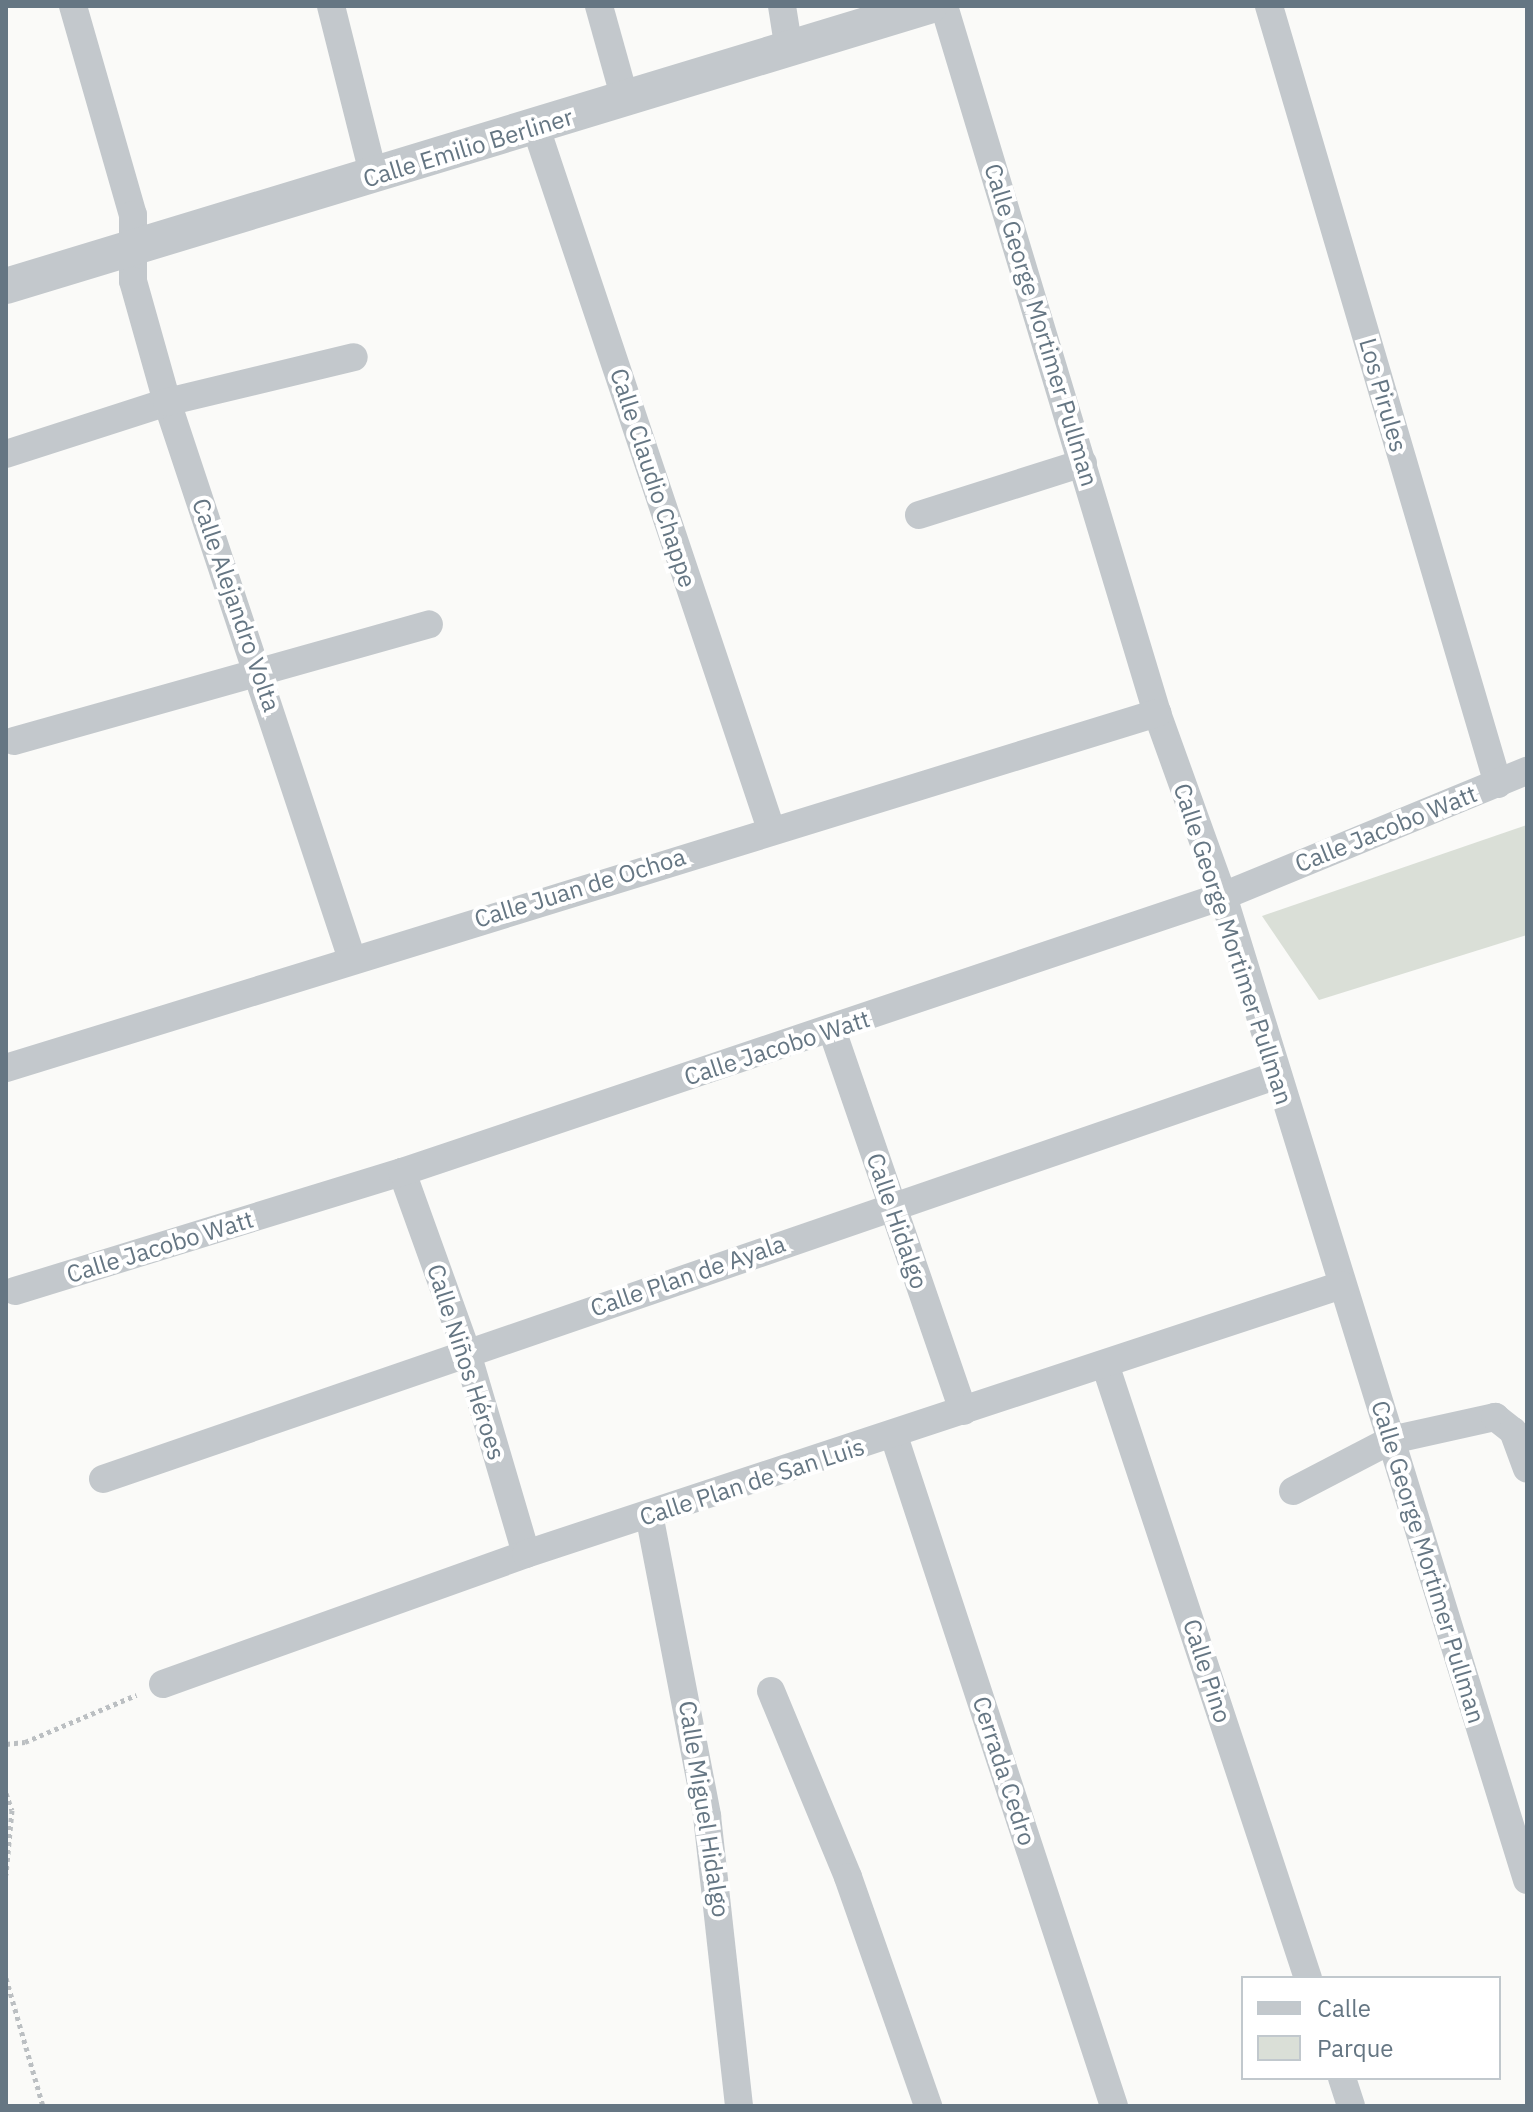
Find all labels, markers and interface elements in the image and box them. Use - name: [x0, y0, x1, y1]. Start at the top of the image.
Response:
- street label: Calle Emilio Berliner: [360, 102, 576, 194]
- street label: Calle George Mortimer Pullman: [978, 160, 1104, 490]
- street label: Los Pirules: [1353, 335, 1413, 455]
- street label: Calle Claudio Chappe: [604, 365, 702, 591]
- street label: Calle Alejandro Volta: [186, 495, 286, 715]
- street label: Calle Jacobo Watt: [1291, 779, 1481, 879]
- street label: Calle George Mortimer Pullman: [1167, 780, 1299, 1108]
- street label: Calle Juan de Ochoa: [471, 842, 689, 934]
- street label: Calle Jacobo Watt: [681, 1004, 873, 1092]
- street label: Calle Hidalgo: [860, 1149, 934, 1293]
- street label: Calle Jacobo Watt: [63, 1205, 257, 1289]
- street label: Calle Plan de Ayala: [587, 1229, 789, 1323]
- street label: Calle Niños Héroes: [421, 1261, 511, 1463]
- street label: Calle George Mortimer Pullman: [1365, 1397, 1491, 1727]
- street label: Calle Plan de San Luis: [636, 1432, 868, 1532]
- street label: Calle Pino: [1177, 1616, 1237, 1726]
- street label: Cerrada Cedro: [966, 1693, 1042, 1849]
- street label: Calle Miguel Hidalgo: [673, 1699, 735, 1919]
- legend: [1241, 1976, 1501, 2080]
- text: Calle: [1317, 1992, 1371, 2024]
- text: Parque: [1317, 2032, 1394, 2064]

